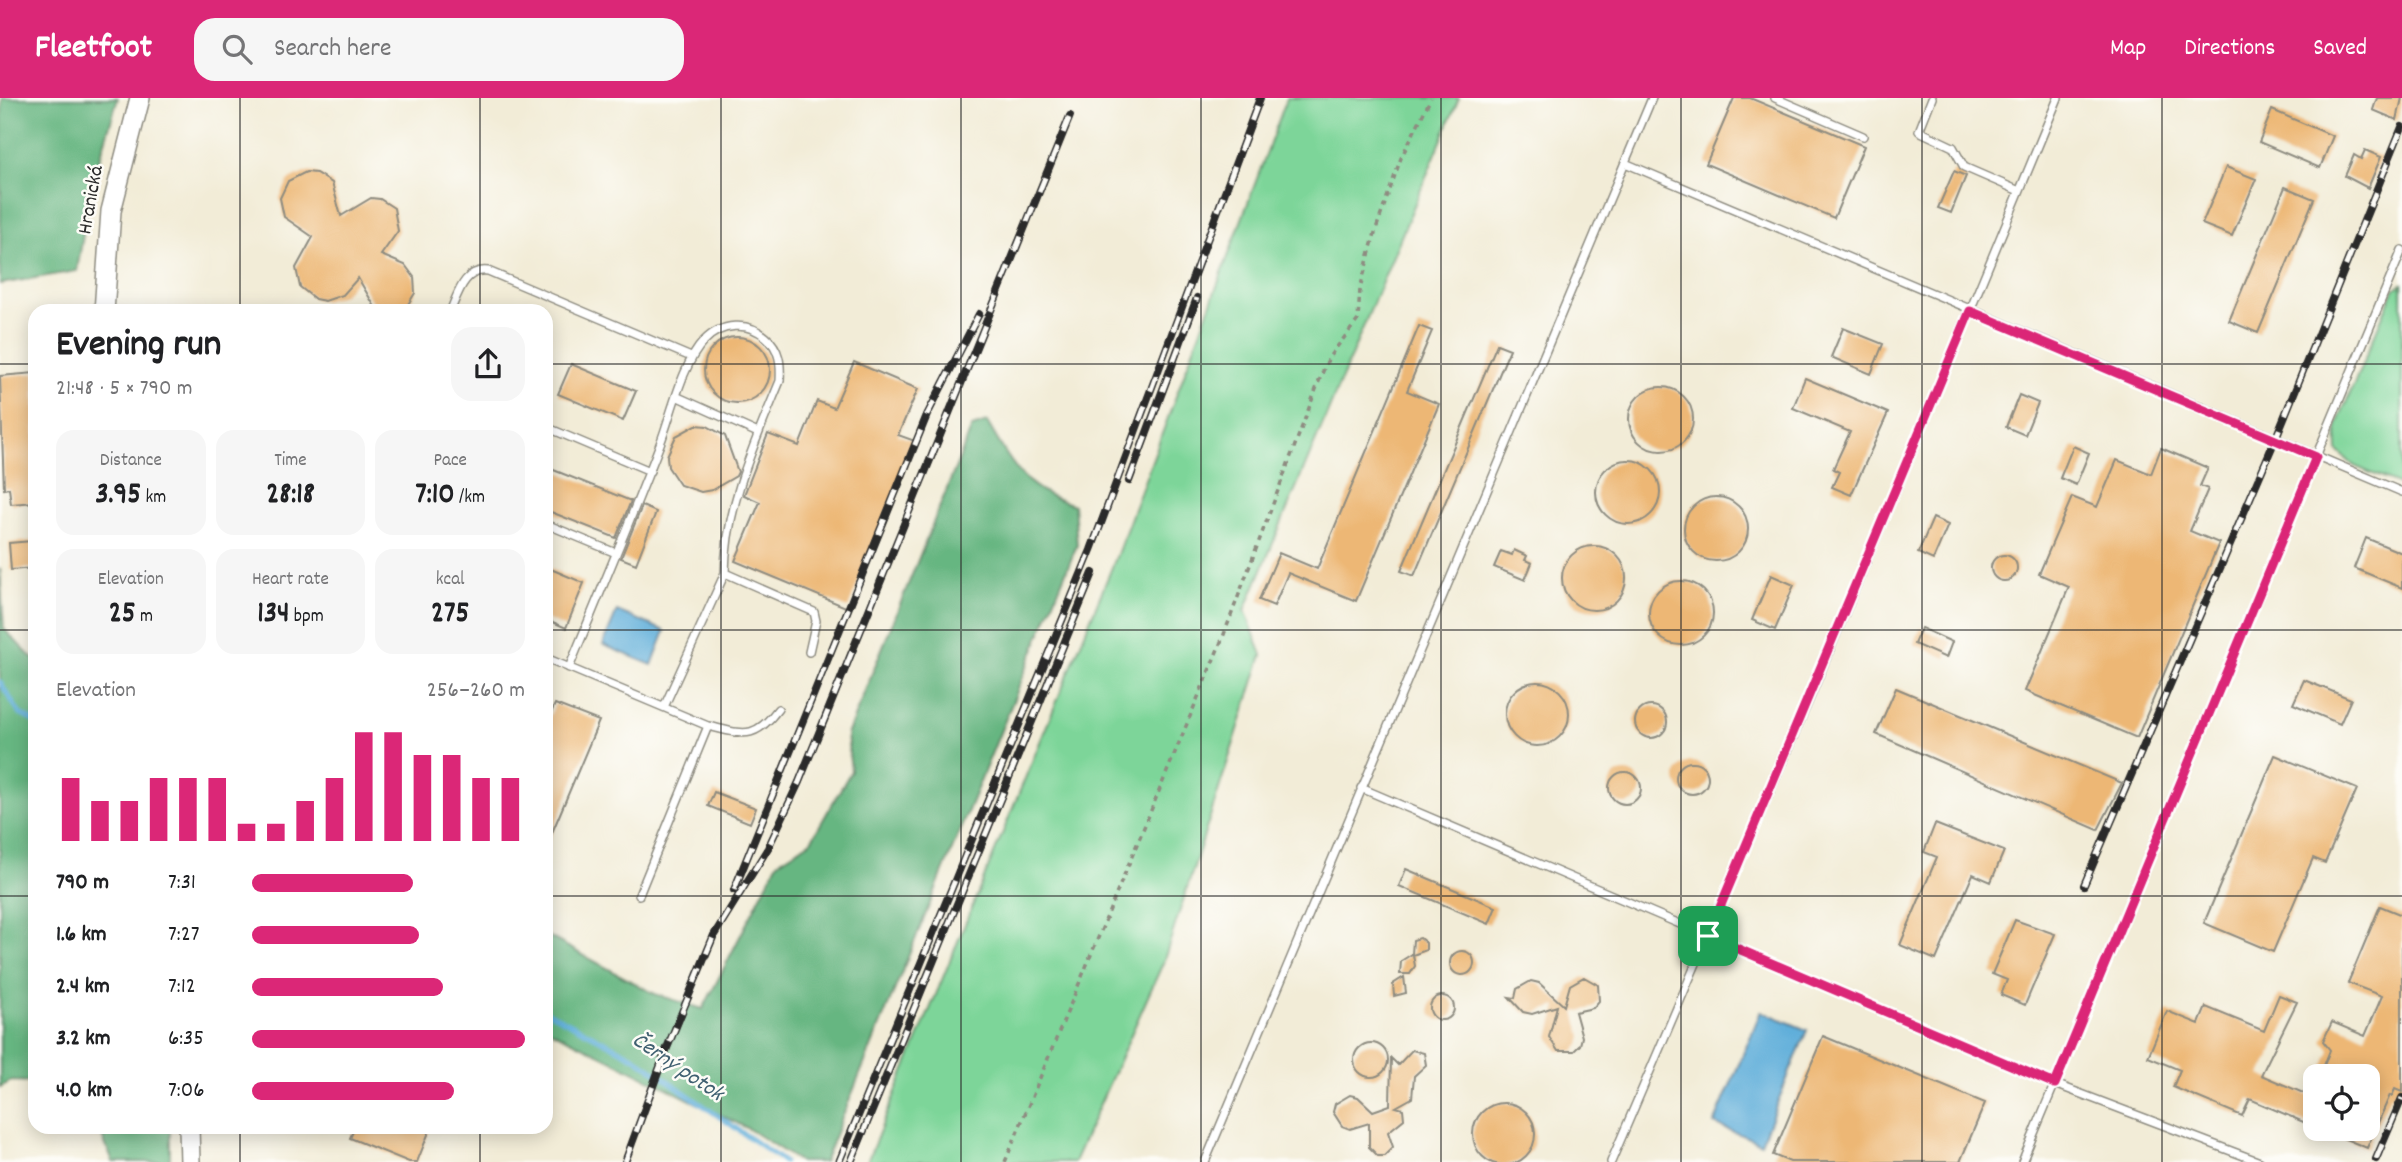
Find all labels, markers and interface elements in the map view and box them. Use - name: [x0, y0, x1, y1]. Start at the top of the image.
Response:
- search box: [194, 18, 684, 81]
- text: Fleetfoot: [35, 26, 152, 73]
- icon: search: [218, 30, 256, 68]
- text: Search here: [274, 31, 391, 68]
- text: Map: [2110, 32, 2146, 66]
- text: Directions: [2184, 32, 2275, 66]
- text: Saved: [2313, 32, 2367, 66]
- street label: Hranická: [71, 163, 113, 237]
- text: Evening run: [56, 319, 221, 374]
- button: share: [451, 327, 525, 401]
- text: 21:48 · 5 × 790 m: [56, 373, 193, 406]
- text: Distance: [100, 448, 162, 475]
- text: Time: [274, 448, 307, 475]
- text: Pace: [433, 448, 467, 475]
- text: 3.95: [95, 475, 141, 518]
- text: 28:18: [266, 475, 315, 518]
- text: 7:10: [415, 475, 455, 518]
- text: km: [141, 485, 166, 512]
- text: /km: [455, 485, 485, 512]
- text: Elevation: [98, 567, 164, 594]
- text: Heart rate: [252, 567, 329, 594]
- text: kcal: [436, 567, 465, 594]
- text: 25: [109, 594, 136, 637]
- text: 134: [257, 594, 289, 637]
- text: 275: [431, 594, 469, 637]
- text: m: [136, 604, 153, 631]
- text: bpm: [289, 604, 324, 631]
- text: Elevation: [56, 675, 136, 708]
- text: 256–260 m: [427, 675, 525, 708]
- text: 790 m: [56, 867, 109, 900]
- text: 7:31: [168, 867, 196, 900]
- pin: [1678, 906, 1738, 966]
- icon: arrive: [1689, 917, 1727, 955]
- text: 1.6 km: [56, 919, 107, 952]
- text: 7:27: [168, 919, 200, 952]
- text: 2.4 km: [56, 971, 110, 1004]
- text: 7:12: [168, 971, 196, 1004]
- text: 3.2 km: [56, 1023, 111, 1056]
- text: 6:35: [168, 1023, 204, 1056]
- water label: Černý potok: [625, 1025, 732, 1112]
- map controls: [2303, 1064, 2380, 1141]
- button: locate: [2303, 1064, 2380, 1141]
- text: 4.0 km: [56, 1075, 112, 1108]
- text: 7:06: [168, 1075, 204, 1108]

